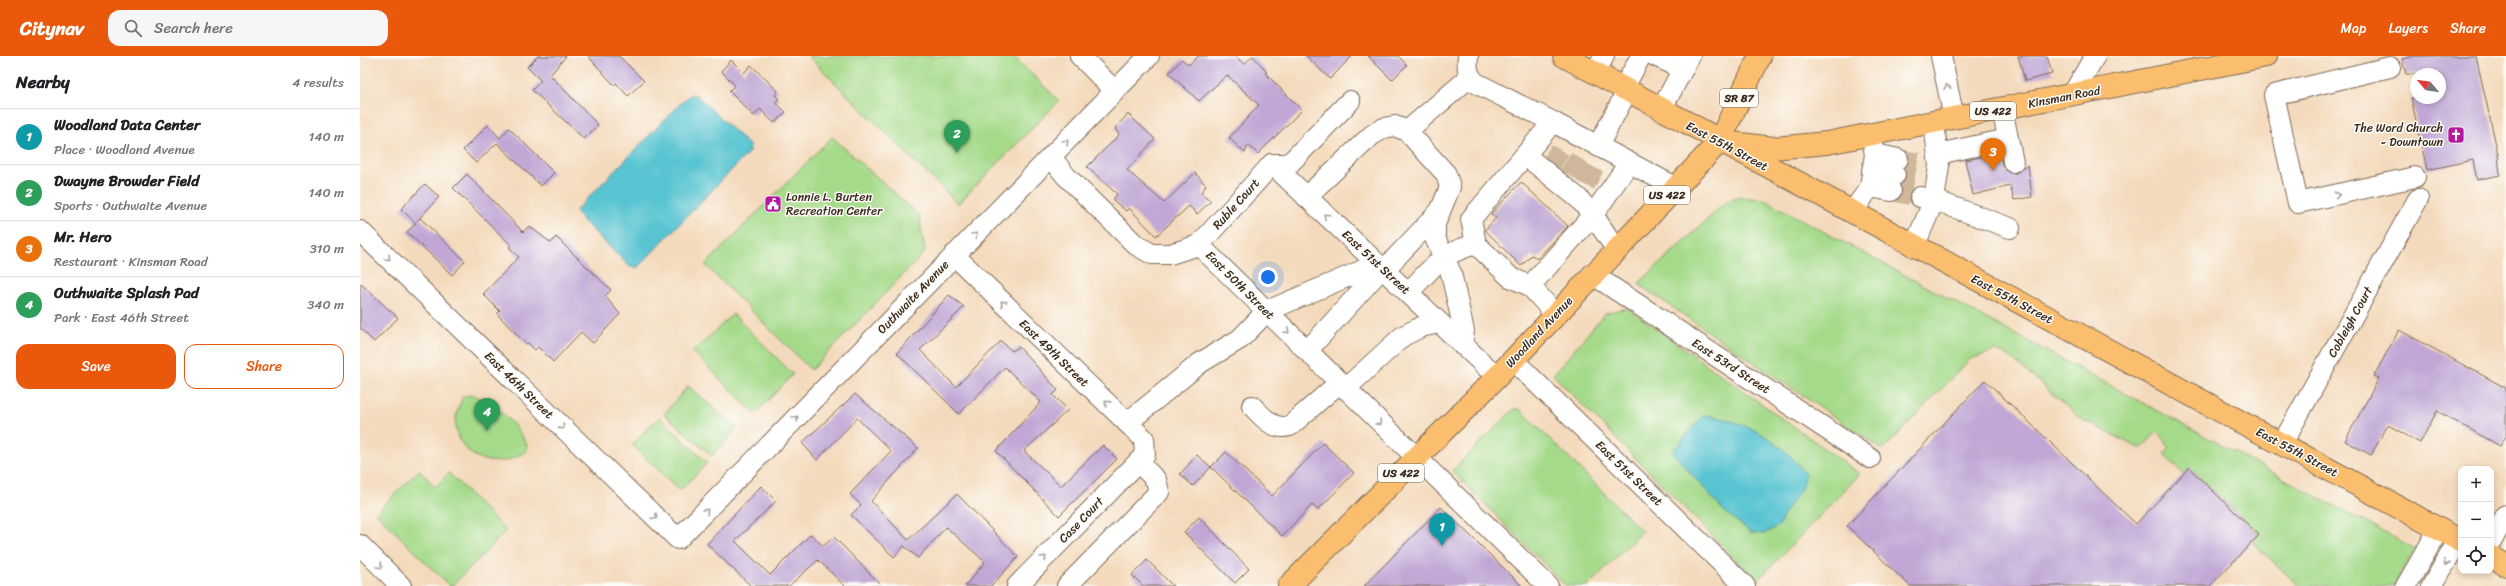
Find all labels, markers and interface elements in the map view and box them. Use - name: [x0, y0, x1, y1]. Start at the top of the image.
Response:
- search box: [108, 10, 388, 46]
- text: Citynav: [20, 12, 84, 45]
- text: Search here: [154, 15, 233, 41]
- text: Map: [2341, 16, 2366, 41]
- text: Layers: [2388, 16, 2428, 41]
- text: Share: [2450, 16, 2486, 41]
- icon: search: [122, 17, 144, 39]
- text: Nearby: [16, 67, 70, 97]
- north arrow: [2410, 68, 2446, 104]
- text: 4 results: [292, 71, 344, 94]
- street label: Kinsman Road: [2026, 79, 2103, 115]
- one-way arrow: [1944, 84, 1952, 90]
- road number: SR 87: [1720, 89, 1758, 107]
- road number: US 422: [1970, 102, 2016, 120]
- text: Woodland Data Center: [54, 112, 200, 138]
- street label: East 55th Street: [1682, 115, 1772, 177]
- place label: The Word Church - Downtown: [2354, 117, 2444, 153]
- pin: 2: [944, 120, 970, 153]
- text: 1: [26, 125, 32, 148]
- text: 140 m: [309, 125, 344, 148]
- church icon: The Word Church - Downtown: [2446, 125, 2466, 145]
- text: Place · Woodland Avenue: [54, 138, 195, 161]
- pin: 3: [1980, 138, 2006, 171]
- one-way arrow: [1061, 139, 1069, 147]
- text: Dwayne Browder Field: [54, 168, 199, 194]
- street label: Ruble Court: [1207, 173, 1265, 235]
- text: 2: [25, 181, 33, 204]
- text: 140 m: [309, 181, 344, 204]
- place label: Lonnie L. Burten Recreation Center: [786, 186, 883, 222]
- road number: US 422: [1644, 186, 1690, 204]
- one-way arrow: [2333, 191, 2340, 199]
- text: Sports · Outhwaite Avenue: [54, 194, 207, 217]
- public building icon: Lonnie L. Burten Recreation Center: [763, 194, 783, 214]
- one-way arrow: [1324, 213, 1331, 220]
- text: Mr. Hero: [54, 224, 112, 250]
- street label: East 51st Street: [1336, 224, 1416, 300]
- one-way arrow: [970, 232, 978, 240]
- text: 3: [25, 237, 33, 260]
- text: 310 m: [310, 237, 344, 260]
- street label: East 50th Street: [1200, 245, 1280, 325]
- text: Restaurant · Kinsman Road: [54, 250, 208, 273]
- one-way arrow: [383, 254, 391, 261]
- street label: Outhwaite Avenue: [872, 255, 954, 339]
- your location: [1258, 267, 1278, 287]
- street label: East 55th Street: [1967, 268, 2057, 330]
- text: Outhwaite Splash Pad: [54, 280, 199, 306]
- street label: Cobleigh Court: [2321, 281, 2379, 362]
- street label: Woodland Avenue: [1500, 291, 1578, 373]
- text: 4: [25, 293, 33, 316]
- text: 340 m: [307, 293, 344, 316]
- one-way arrow: [1000, 300, 1008, 308]
- text: Park · East 46th Street: [54, 306, 189, 329]
- street label: East 49th Street: [1014, 313, 1094, 393]
- one-way arrow: [1282, 326, 1290, 334]
- street label: East 53rd Street: [1687, 332, 1775, 400]
- button: Save: [16, 344, 176, 389]
- button: Share: [184, 344, 344, 389]
- street label: East 46th Street: [481, 348, 557, 422]
- pin: 4: [474, 398, 500, 431]
- one-way arrow: [1104, 401, 1112, 408]
- one-way arrow: [791, 415, 799, 423]
- one-way arrow: [1374, 418, 1382, 425]
- street label: East 55th Street: [2252, 421, 2342, 483]
- one-way arrow: [557, 422, 565, 430]
- street label: East 51st Street: [1590, 435, 1668, 511]
- road number: US 422: [1378, 464, 1424, 482]
- map controls: [2458, 466, 2494, 574]
- button: +: [2458, 466, 2494, 502]
- street label: Case Court: [1053, 491, 1110, 548]
- button: −: [2458, 502, 2494, 538]
- one-way arrow: [701, 508, 708, 516]
- one-way arrow: [650, 512, 658, 520]
- pin: 1: [1429, 513, 1455, 546]
- button: locate: [2458, 538, 2494, 574]
- one-way arrow: [1039, 555, 1047, 563]
- one-way arrow: [2443, 559, 2450, 566]
- one-way arrow: [375, 561, 383, 569]

